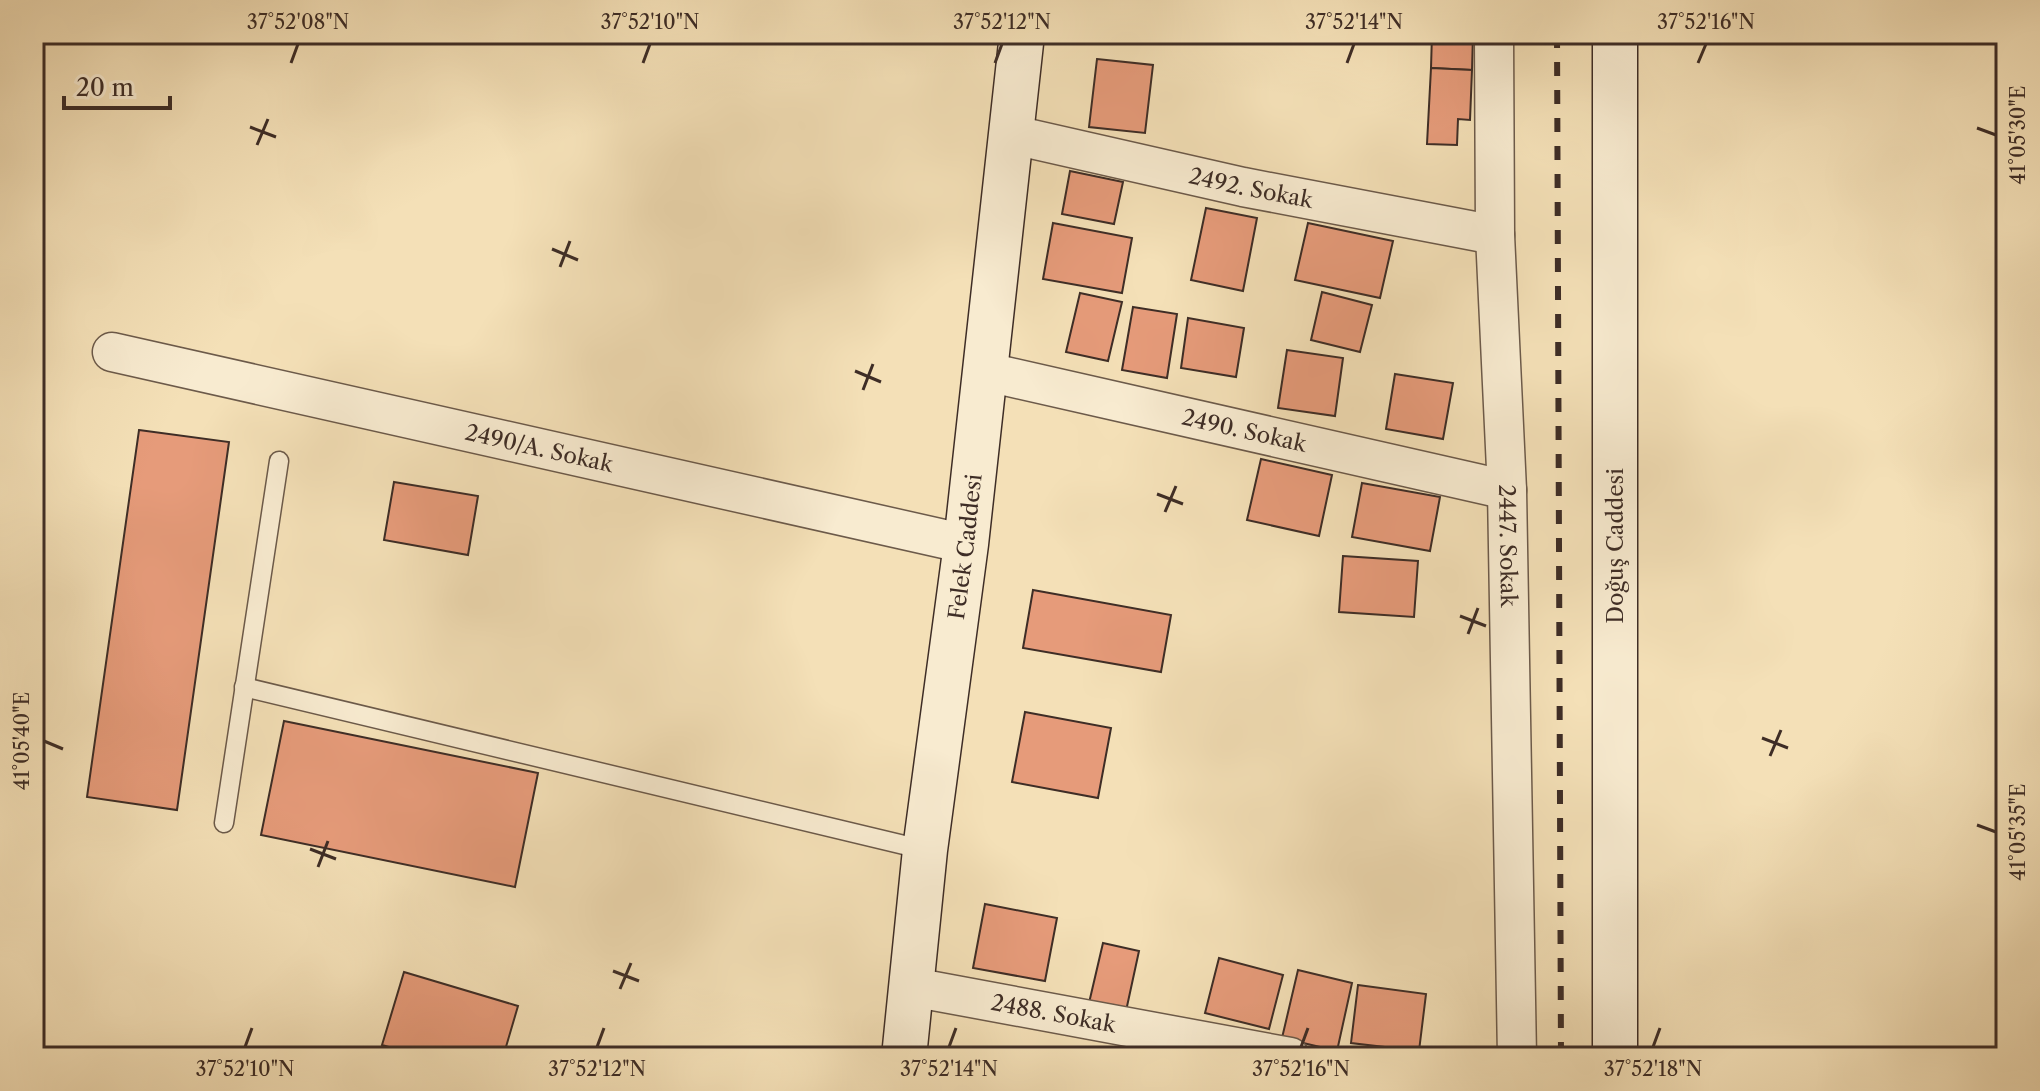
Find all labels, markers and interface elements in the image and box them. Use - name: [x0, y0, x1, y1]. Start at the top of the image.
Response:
- text: 37°52'08"N: [247, 10, 349, 34]
- text: 37°52'10"N: [600, 10, 700, 34]
- text: 37°52'12"N: [953, 10, 1051, 34]
- text: 37°52'14"N: [1305, 10, 1403, 34]
- text: 37°52'16"N: [1657, 10, 1755, 34]
- scale bar: [64, 60, 170, 110]
- text: 20 m: [76, 73, 134, 102]
- text: 41°05'30"E: [2006, 85, 2030, 185]
- street label: 2492. Sokak: [1187, 162, 1317, 214]
- street label: 2490. Sokak: [1180, 403, 1310, 458]
- street label: 2490/A. Sokak: [463, 418, 617, 478]
- street label: Doğuş Caddesi: [1602, 468, 1629, 624]
- street label: Felek Caddesi: [943, 472, 987, 621]
- street label: 2447. Sokak: [1493, 484, 1523, 609]
- text: 41°05'40"E: [10, 692, 34, 790]
- text: 41°05'35"E: [2006, 783, 2030, 881]
- street label: 2488. Sokak: [989, 988, 1119, 1038]
- text: 37°52'10"N: [195, 1057, 295, 1081]
- text: 37°52'12"N: [548, 1057, 646, 1081]
- text: 37°52'14"N: [900, 1057, 998, 1081]
- text: 37°52'16"N: [1252, 1057, 1350, 1081]
- text: 37°52'18"N: [1604, 1057, 1702, 1081]

